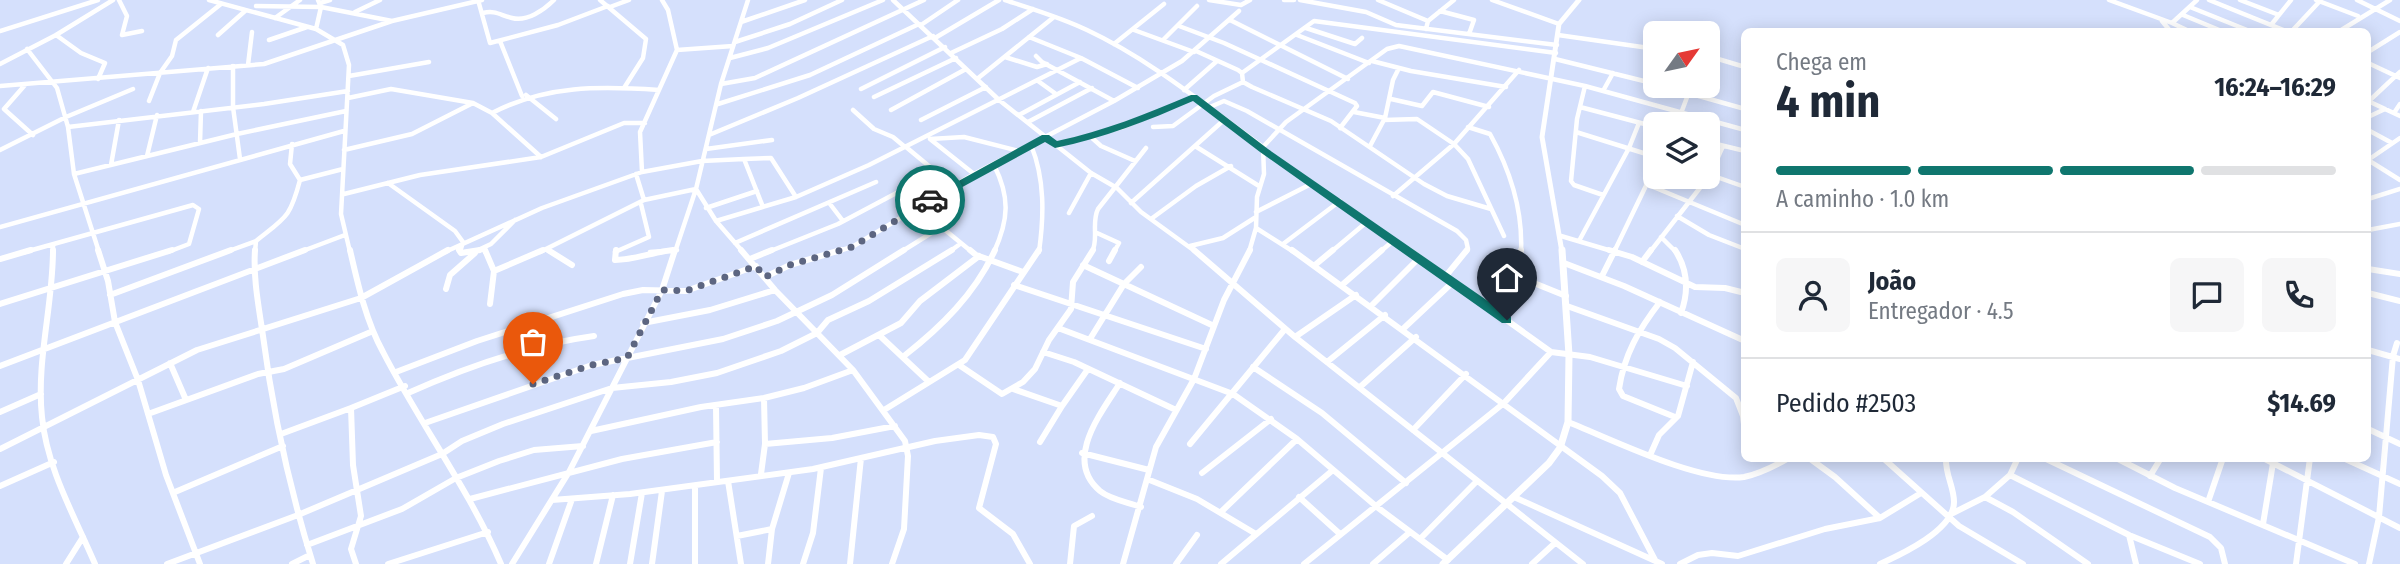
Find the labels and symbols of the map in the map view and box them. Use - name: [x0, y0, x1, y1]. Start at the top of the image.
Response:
- north arrow: [1643, 21, 1720, 98]
- courier: [895, 165, 965, 235]
- pin: [1477, 248, 1537, 320]
- pin: [503, 312, 563, 384]

